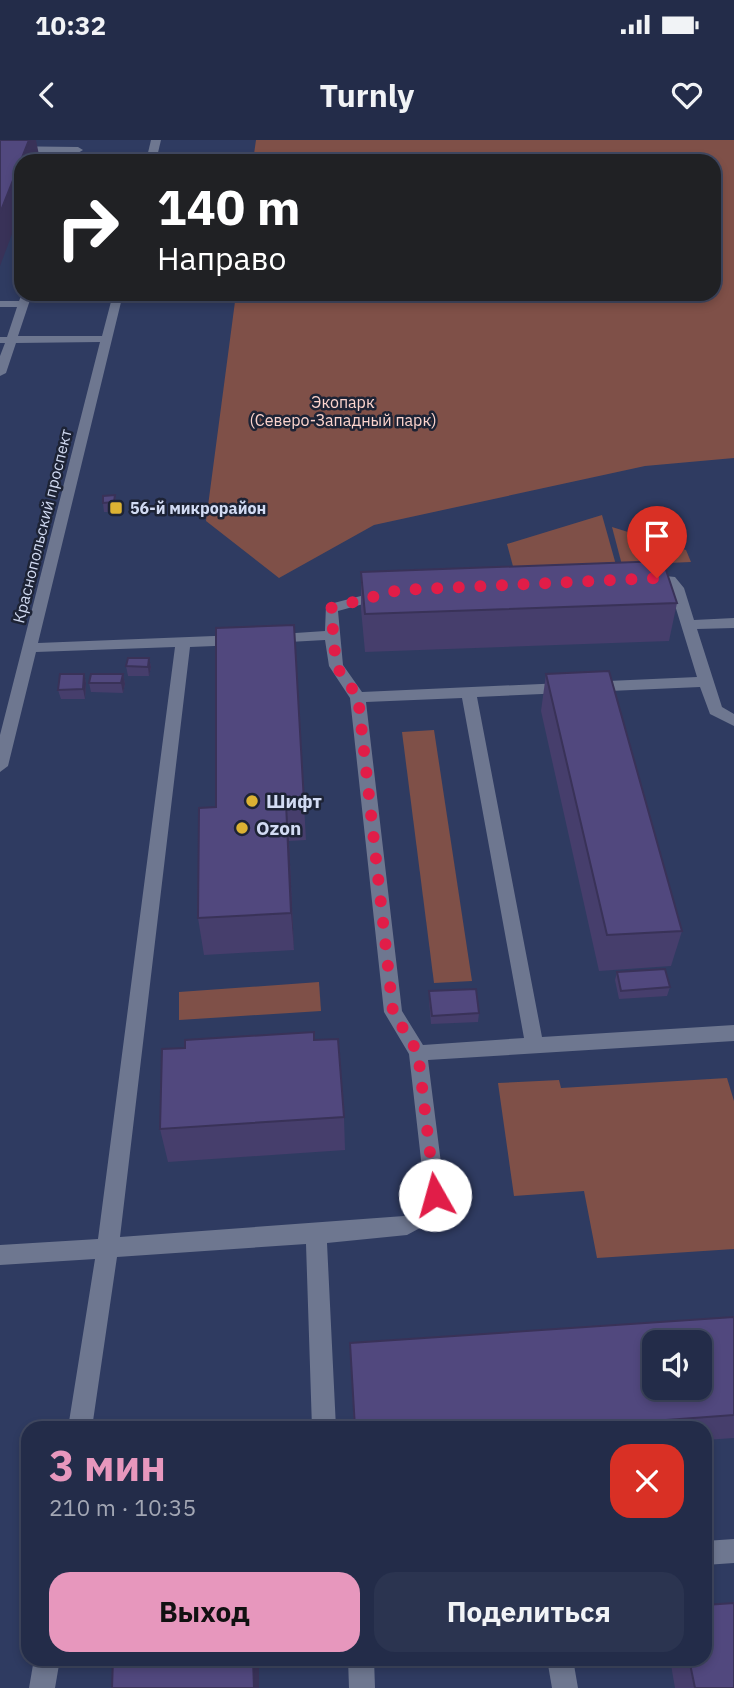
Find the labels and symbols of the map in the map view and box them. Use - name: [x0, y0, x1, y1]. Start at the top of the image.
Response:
- park label: Экопарк (Северо-Западный парк): [249, 392, 437, 430]
- street label: Краснопольский проспект: [8, 426, 76, 625]
- place label: 56-й микрорайон: [130, 498, 266, 518]
- marker: 56-й микрорайон: [108, 500, 124, 516]
- pin: [627, 506, 687, 578]
- place label: Шифт: [266, 789, 322, 813]
- marker: Шифт: [244, 793, 260, 809]
- place label: Ozon: [256, 816, 301, 840]
- marker: Ozon: [234, 820, 250, 836]
- position arrow: [398, 1158, 472, 1232]

